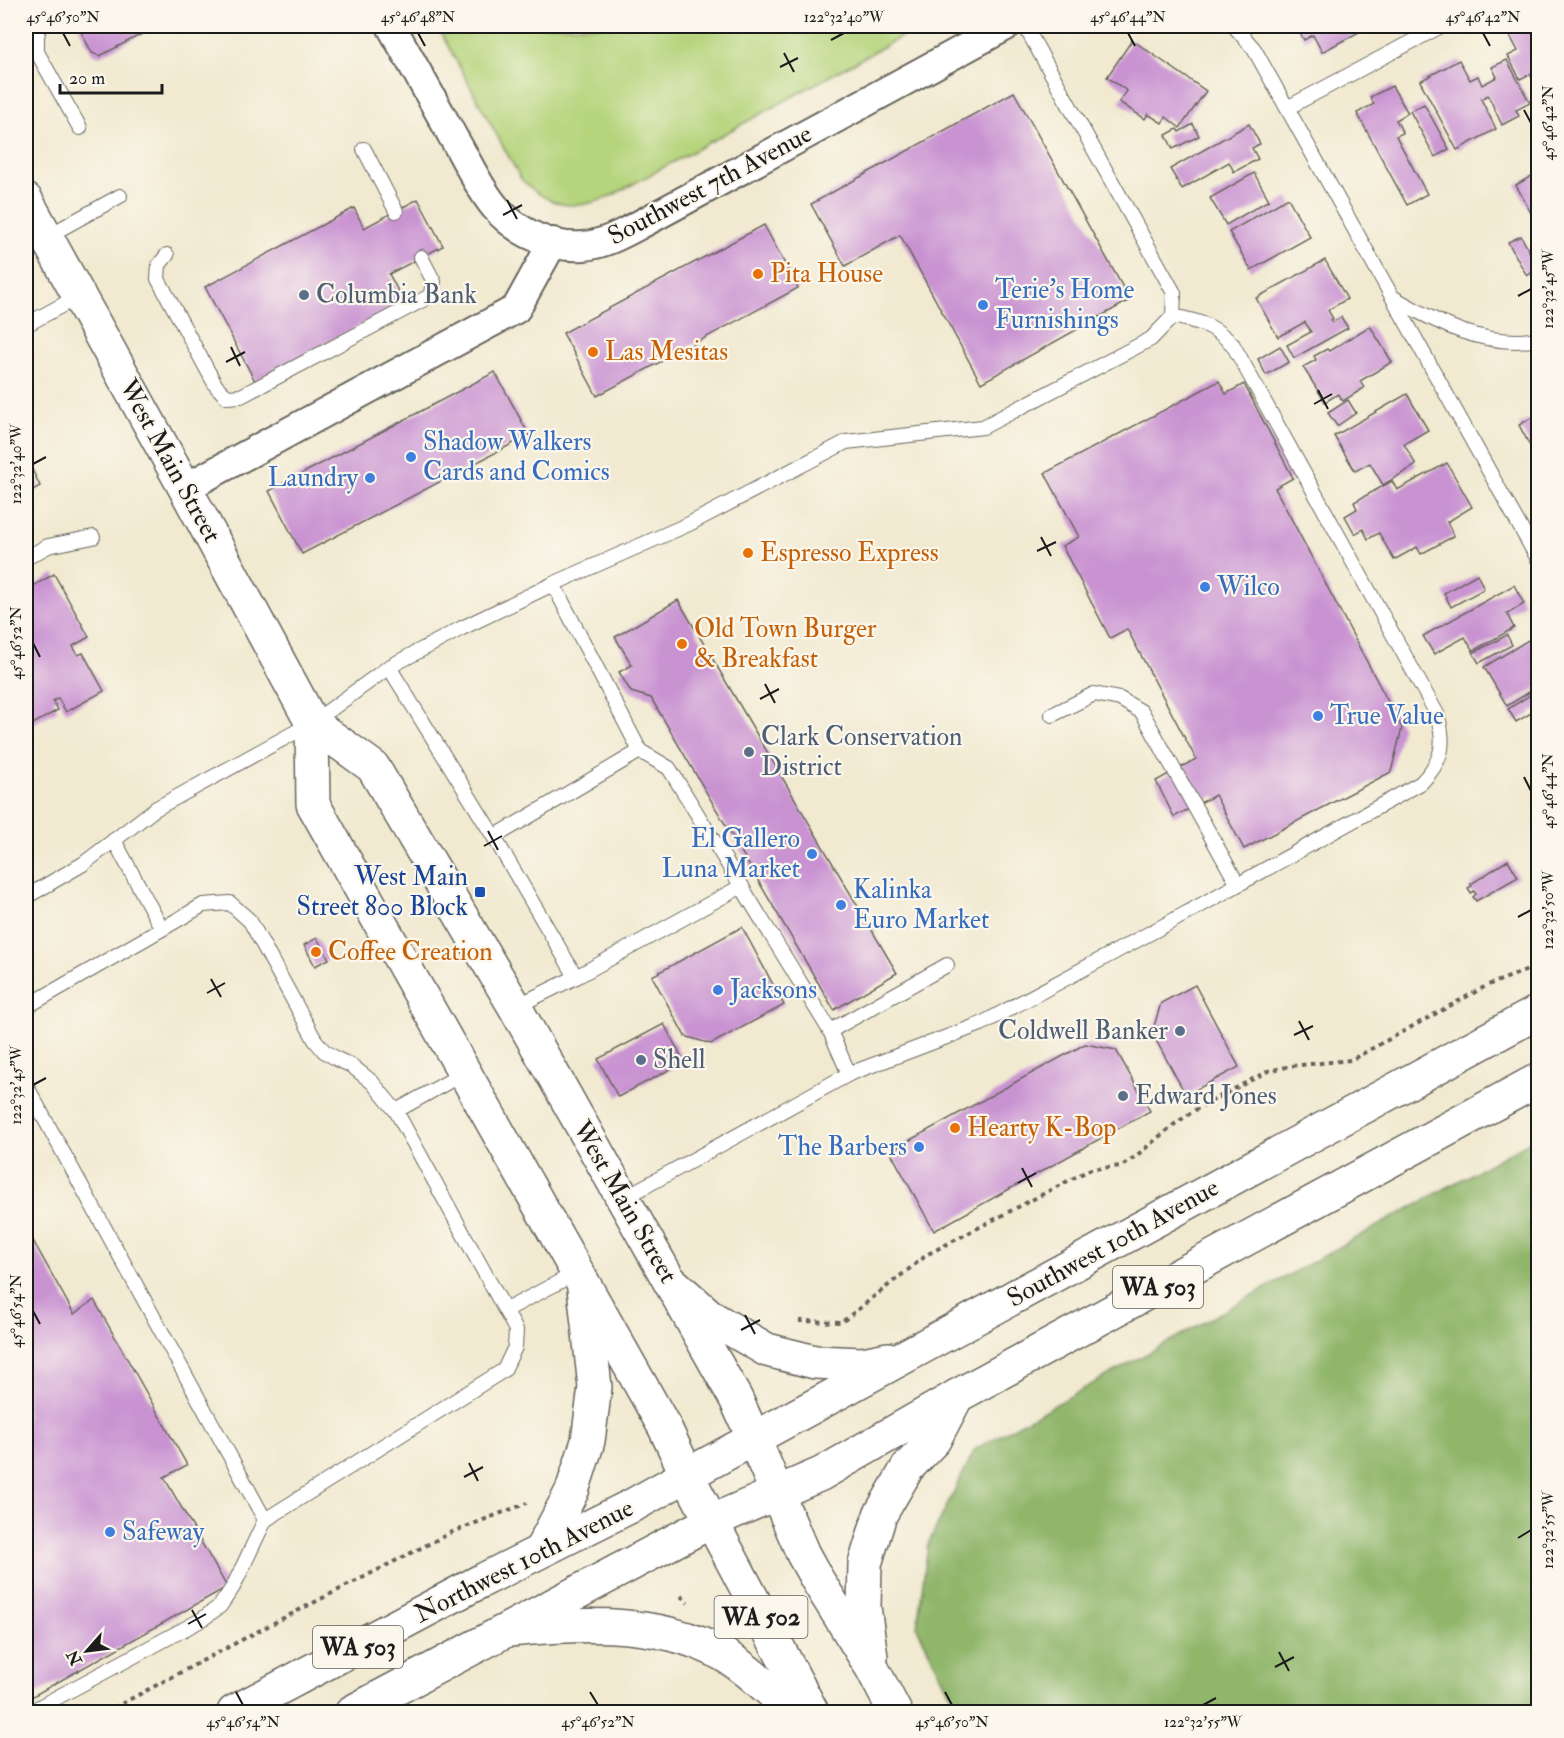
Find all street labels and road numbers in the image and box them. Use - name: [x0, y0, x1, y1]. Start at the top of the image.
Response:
- street label: Southwest 7th Avenue: [603, 118, 818, 252]
- street label: West Main Street: [111, 373, 228, 548]
- street label: West Main Street: [565, 1114, 684, 1289]
- street label: Southwest 10th Avenue: [1002, 1172, 1224, 1314]
- road number: WA 503: [1113, 1266, 1203, 1308]
- street label: Northwest 10th Avenue: [409, 1492, 639, 1630]
- road number: WA 502: [714, 1596, 807, 1638]
- road number: WA 503: [313, 1626, 403, 1668]

